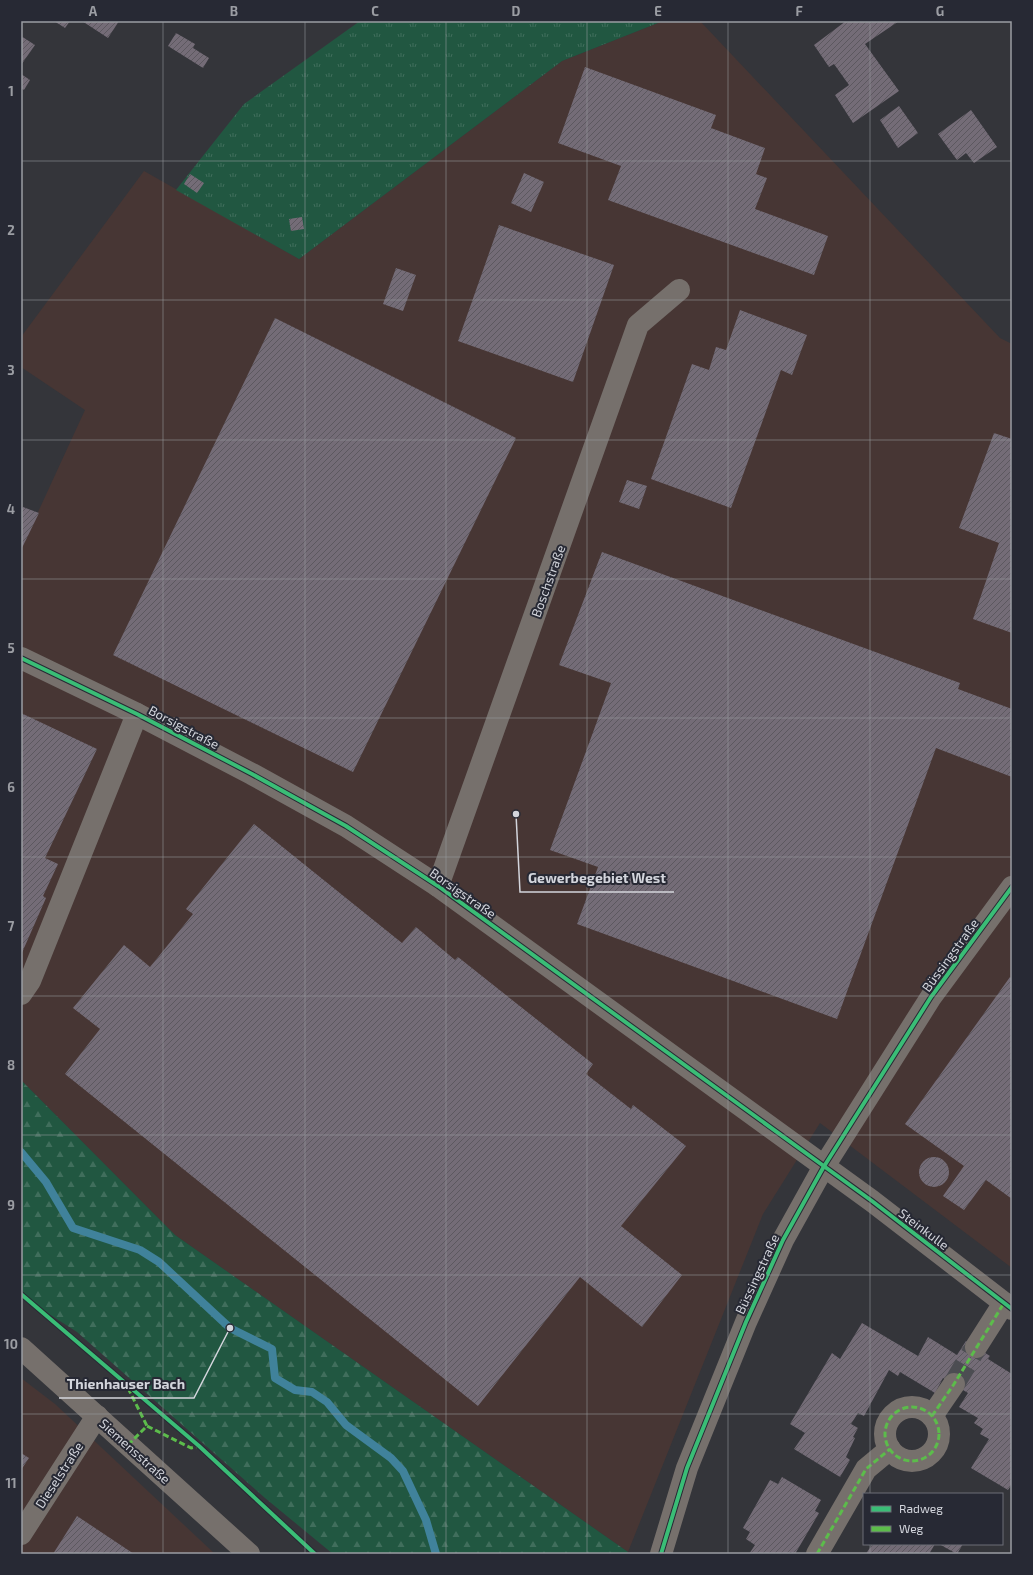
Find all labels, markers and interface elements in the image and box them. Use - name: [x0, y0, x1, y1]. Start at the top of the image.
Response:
- text: A: [89, 3, 98, 19]
- text: B: [230, 3, 238, 19]
- text: C: [371, 3, 379, 19]
- text: D: [512, 3, 521, 19]
- text: E: [654, 3, 662, 19]
- text: F: [795, 3, 803, 19]
- text: G: [936, 3, 944, 19]
- text: 1: [8, 83, 14, 99]
- text: 2: [7, 222, 15, 238]
- text: 3: [7, 362, 15, 378]
- text: 4: [7, 501, 15, 517]
- street label: Boschstraße: [528, 543, 568, 619]
- text: 5: [7, 640, 15, 656]
- street label: Borsigstraße: [146, 702, 222, 752]
- text: 6: [7, 779, 15, 795]
- street label: Borsigstraße: [427, 864, 499, 922]
- callout: Gewerbegebiet West: [520, 866, 674, 892]
- text: Gewerbegebiet West: [528, 869, 666, 886]
- street label: Büssingstraße: [918, 915, 982, 995]
- text: 7: [8, 918, 15, 934]
- text: 8: [7, 1057, 15, 1073]
- text: 9: [7, 1197, 15, 1213]
- street label: Steinkulle: [896, 1205, 952, 1253]
- street label: Büssingstraße: [731, 1231, 783, 1317]
- text: 10: [4, 1336, 18, 1352]
- callout: Thienhauser Bach: [59, 1372, 194, 1398]
- text: Thienhauser Bach: [67, 1375, 185, 1392]
- street label: Siemensstraße: [96, 1415, 174, 1487]
- street label: Dieselstraße: [32, 1439, 86, 1511]
- text: 11: [5, 1475, 17, 1491]
- legend: [863, 1493, 1003, 1545]
- text: Radweg: [899, 1501, 943, 1515]
- text: Weg: [899, 1521, 924, 1535]

